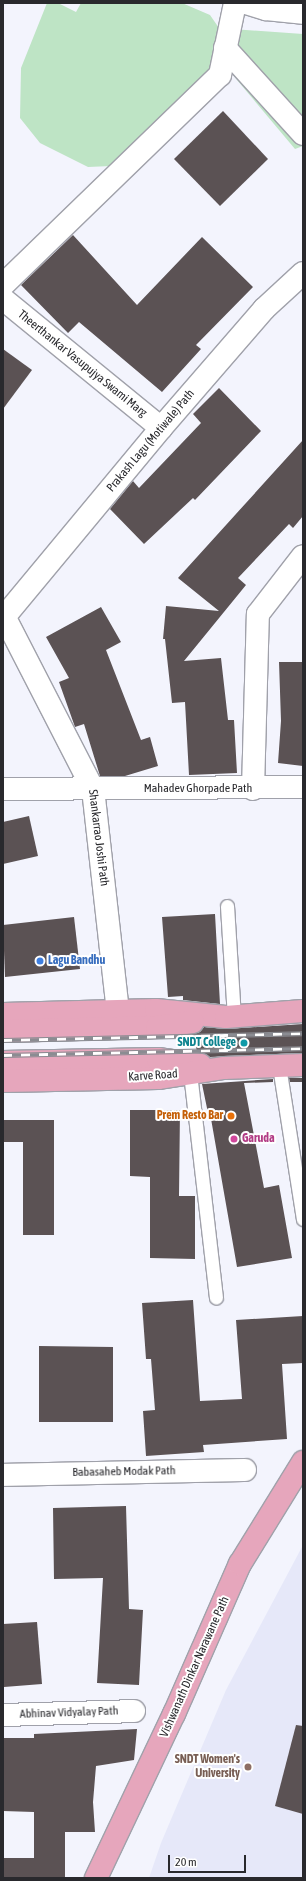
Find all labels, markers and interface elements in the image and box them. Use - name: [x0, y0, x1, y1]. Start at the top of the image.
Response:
- street label: Theerthankar Vasupujya Swami Marg: [15, 307, 149, 421]
- street label: Prakash Lagu (Motiwale) Path: [104, 387, 198, 495]
- street label: Mahadev Ghorpade Path: [144, 782, 252, 796]
- street label: Shankarrao Joshi Path: [85, 789, 111, 887]
- place label: Lagu Bandhu: [48, 954, 105, 968]
- marker: Lagu Bandhu: [35, 956, 45, 966]
- place label: SNDT College: [177, 1036, 236, 1050]
- marker: SNDT College: [239, 1038, 249, 1048]
- street label: Karve Road: [128, 1067, 178, 1085]
- place label: Prem Resto Bar: [157, 1109, 223, 1123]
- marker: Prem Resto Bar: [226, 1111, 236, 1121]
- place label: Garuda: [242, 1132, 275, 1146]
- marker: Garuda: [229, 1134, 239, 1144]
- street label: Babasaheb Modak Path: [72, 1464, 176, 1480]
- street label: Vishwanath Dinkar Narawane Path: [157, 1594, 233, 1740]
- street label: Abhinav Vidyalay Path: [19, 1704, 119, 1722]
- place label: SNDT Women's University: [175, 1753, 240, 1781]
- marker: SNDT Women's University: [243, 1762, 253, 1772]
- scale bar: [170, 1847, 248, 1873]
- text: 20 m: [175, 1855, 197, 1869]

